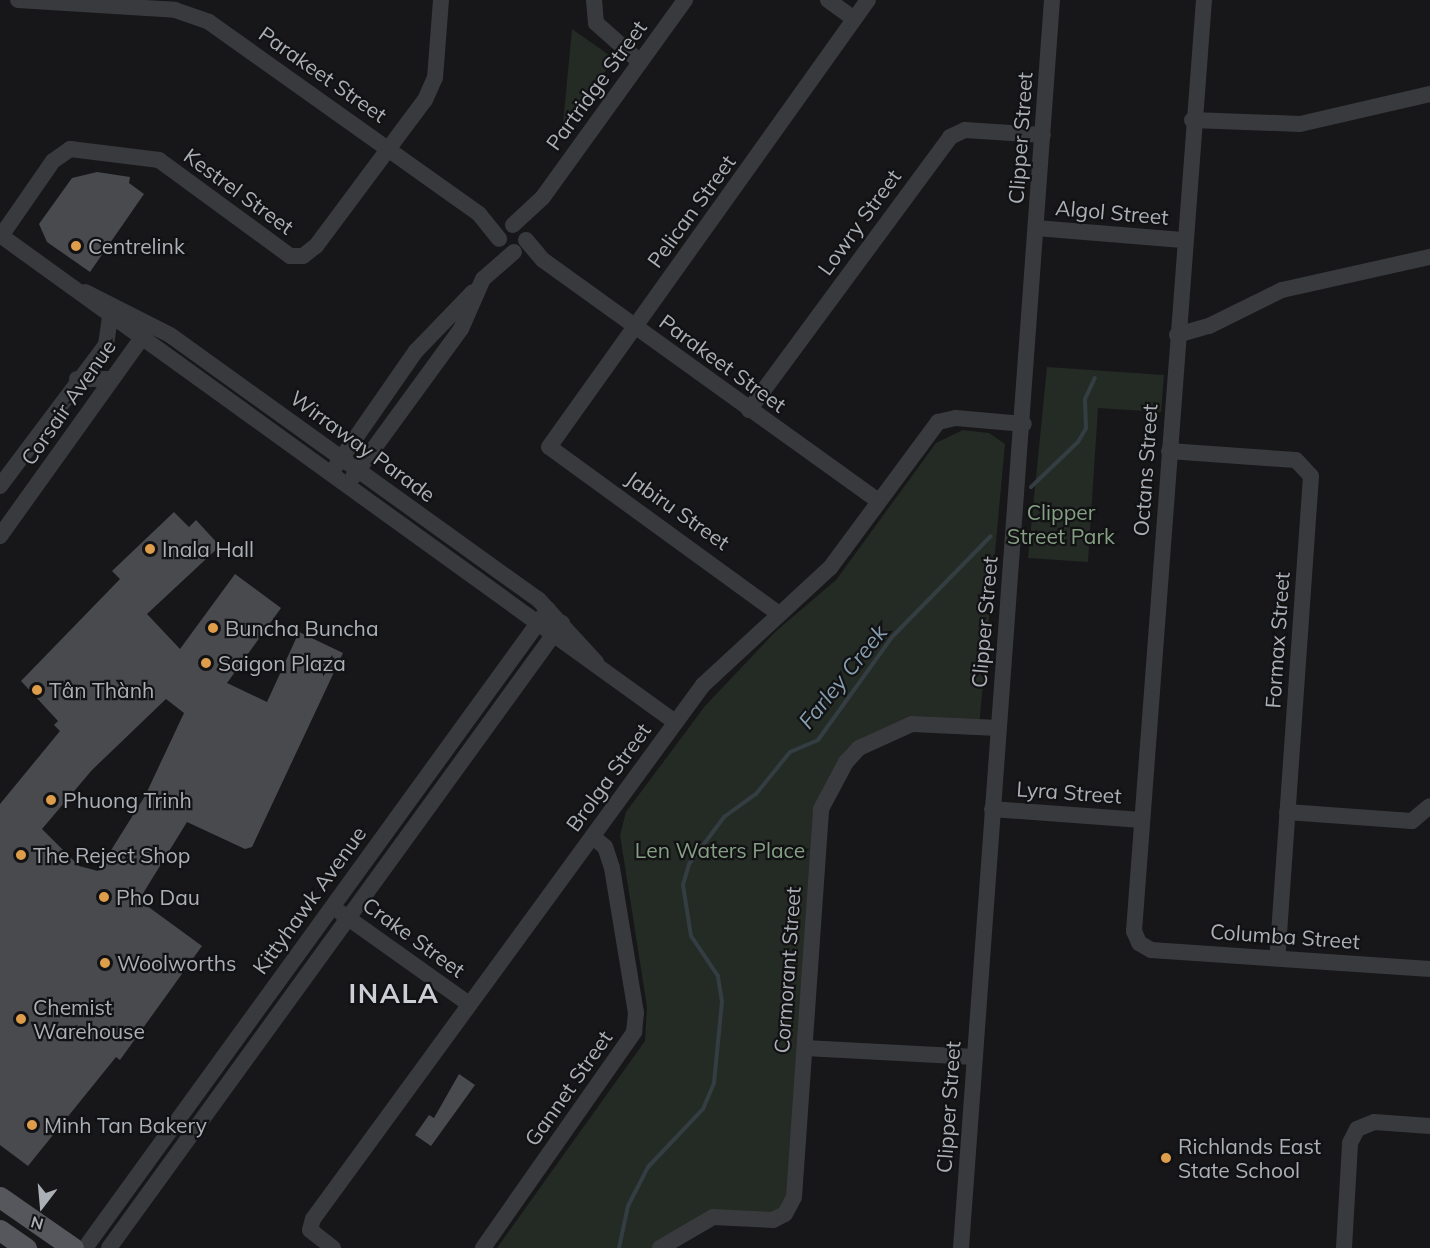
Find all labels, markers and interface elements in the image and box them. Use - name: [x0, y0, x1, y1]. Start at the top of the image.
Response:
- street label: Partridge Street: [541, 15, 651, 155]
- street label: Parakeet Street: [254, 21, 392, 127]
- street label: Clipper Street: [1003, 71, 1037, 205]
- street label: Kestrel Street: [179, 143, 299, 239]
- street label: Pelican Street: [642, 150, 740, 272]
- street label: Lowry Street: [812, 164, 906, 280]
- street label: Algol Street: [1054, 194, 1170, 230]
- place label: Centrelink: [88, 233, 185, 259]
- marker: Centrelink: [69, 239, 83, 253]
- street label: Parakeet Street: [655, 309, 791, 417]
- street label: Corsair Avenue: [15, 334, 121, 470]
- street label: Wirraway Parade: [286, 385, 440, 507]
- street label: Octans Street: [1128, 403, 1162, 537]
- street label: Jabiru Street: [621, 465, 735, 555]
- park label: Clipper Street Park: [1007, 499, 1115, 549]
- place label: Inala Hall: [162, 536, 254, 562]
- marker: Inala Hall: [143, 542, 157, 556]
- street label: Clipper Street: [966, 555, 1002, 689]
- street label: Formax Street: [1260, 571, 1294, 709]
- place label: Buncha Buncha: [225, 615, 378, 641]
- water label: Farley Creek: [793, 620, 893, 734]
- marker: Buncha Buncha: [206, 621, 220, 635]
- place label: Saigon Plaza: [218, 650, 346, 676]
- marker: Saigon Plaza: [199, 656, 213, 670]
- place label: Tân Thành: [49, 677, 154, 703]
- marker: Tân Thành: [30, 683, 44, 697]
- street label: Brolga Street: [560, 718, 656, 836]
- street label: Lyra Street: [1016, 776, 1122, 808]
- place label: Phuong Trinh: [63, 787, 192, 813]
- marker: Phuong Trinh: [44, 793, 58, 807]
- street label: Kittyhawk Avenue: [247, 821, 371, 979]
- park label: Len Waters Place: [635, 837, 805, 863]
- place label: The Reject Shop: [33, 842, 190, 868]
- marker: The Reject Shop: [14, 848, 28, 862]
- place label: Pho Dau: [116, 884, 200, 910]
- street label: Cormorant Street: [769, 886, 805, 1054]
- marker: Pho Dau: [97, 890, 111, 904]
- street label: Crake Street: [358, 892, 470, 982]
- street label: Columba Street: [1209, 918, 1361, 954]
- place label: Woolworths: [117, 950, 236, 976]
- marker: Woolworths: [98, 956, 112, 970]
- district label: INALA: [349, 978, 439, 1010]
- place label: Chemist Warehouse: [33, 994, 145, 1044]
- marker: Chemist Warehouse: [14, 1012, 28, 1026]
- street label: Gannet Street: [519, 1026, 617, 1150]
- street label: Clipper Street: [931, 1040, 965, 1174]
- place label: Minh Tan Bakery: [44, 1112, 207, 1138]
- marker: Minh Tan Bakery: [25, 1118, 39, 1132]
- place label: Richlands East State School: [1178, 1133, 1321, 1183]
- marker: Richlands East State School: [1159, 1151, 1173, 1165]
- north arrow: [12, 1176, 72, 1236]
- text: N: [28, 1212, 46, 1235]

